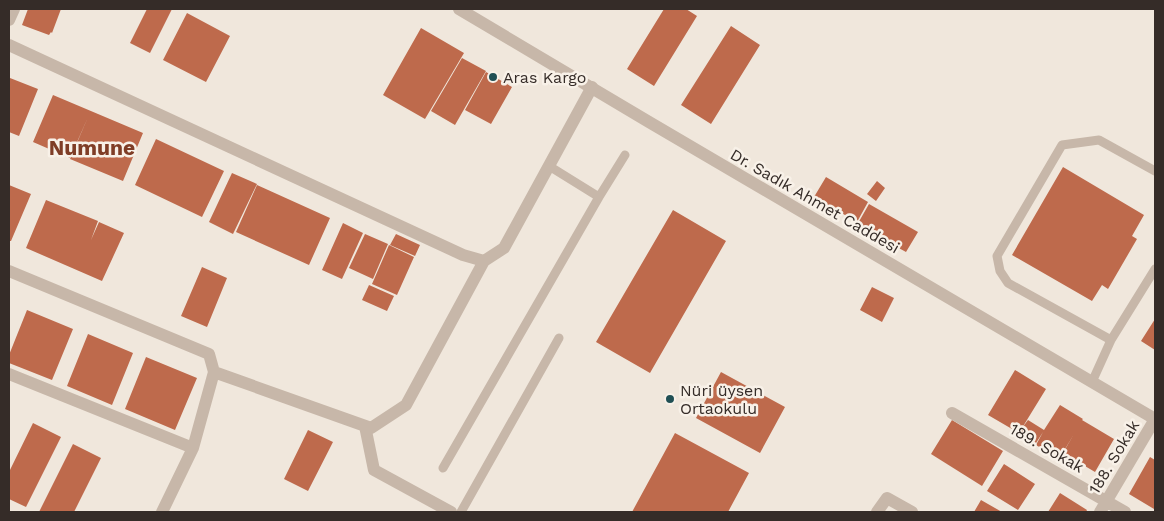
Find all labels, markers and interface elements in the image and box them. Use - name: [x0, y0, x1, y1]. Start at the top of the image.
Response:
- place label: Aras Kargo: [503, 68, 586, 87]
- marker: Aras Kargo: [487, 71, 499, 83]
- district label: Numune: [49, 135, 135, 160]
- street label: Dr. Sadık Ahmet Caddesi: [727, 145, 903, 257]
- place label: Nüri üysen Ortaokulu: [680, 381, 763, 418]
- marker: Nüri üysen Ortaokulu: [664, 393, 676, 405]
- street label: 188. Sokak: [1085, 417, 1143, 497]
- street label: 189. Sokak: [1007, 419, 1087, 477]

